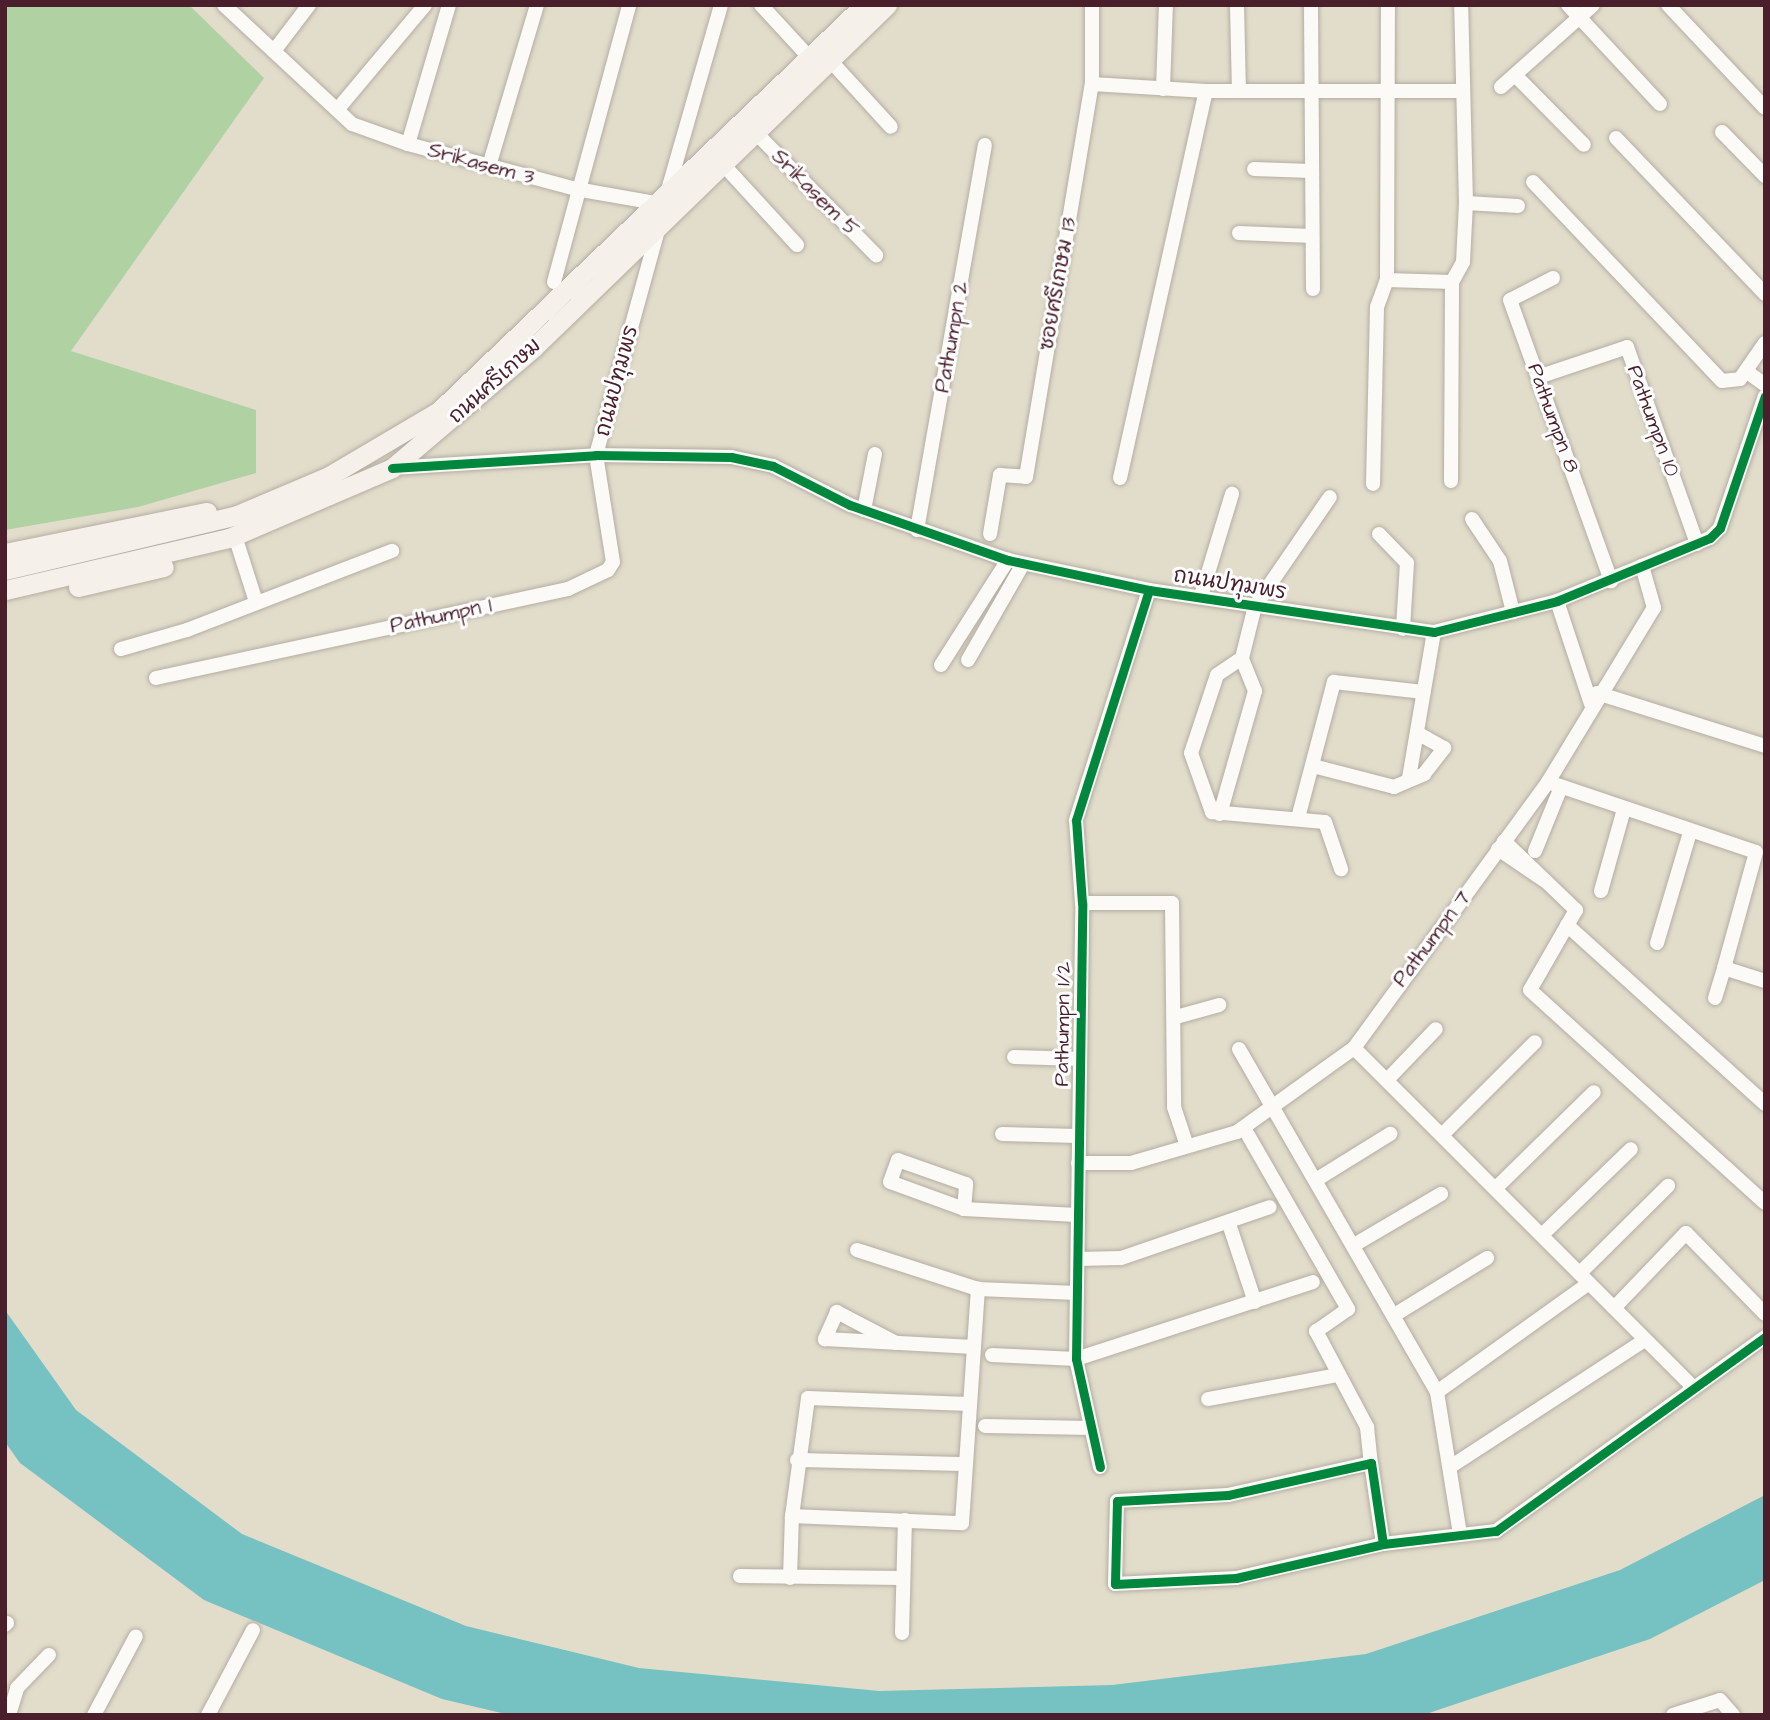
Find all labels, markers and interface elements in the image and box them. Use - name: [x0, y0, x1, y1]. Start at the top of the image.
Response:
- street label: Srikasem 3: [425, 138, 537, 190]
- street label: Srikasem 5: [766, 144, 864, 242]
- street label: ซอยศรีเกษม 13: [1034, 215, 1082, 353]
- street label: Pathumpn 2: [930, 279, 974, 395]
- street label: ถนนปทุมพร: [590, 323, 644, 439]
- street label: ถนนศรีเกษม: [444, 333, 546, 429]
- street label: Pathumpn 8: [1522, 360, 1584, 476]
- street label: Pathumpn 10: [1621, 362, 1685, 480]
- street label: ถนนปทุมพร: [1172, 563, 1288, 605]
- street label: Pathumpn 1: [388, 593, 494, 639]
- street label: Pathumpn 7: [1388, 886, 1476, 992]
- street label: Pathumpn 1/2: [1049, 961, 1077, 1087]

